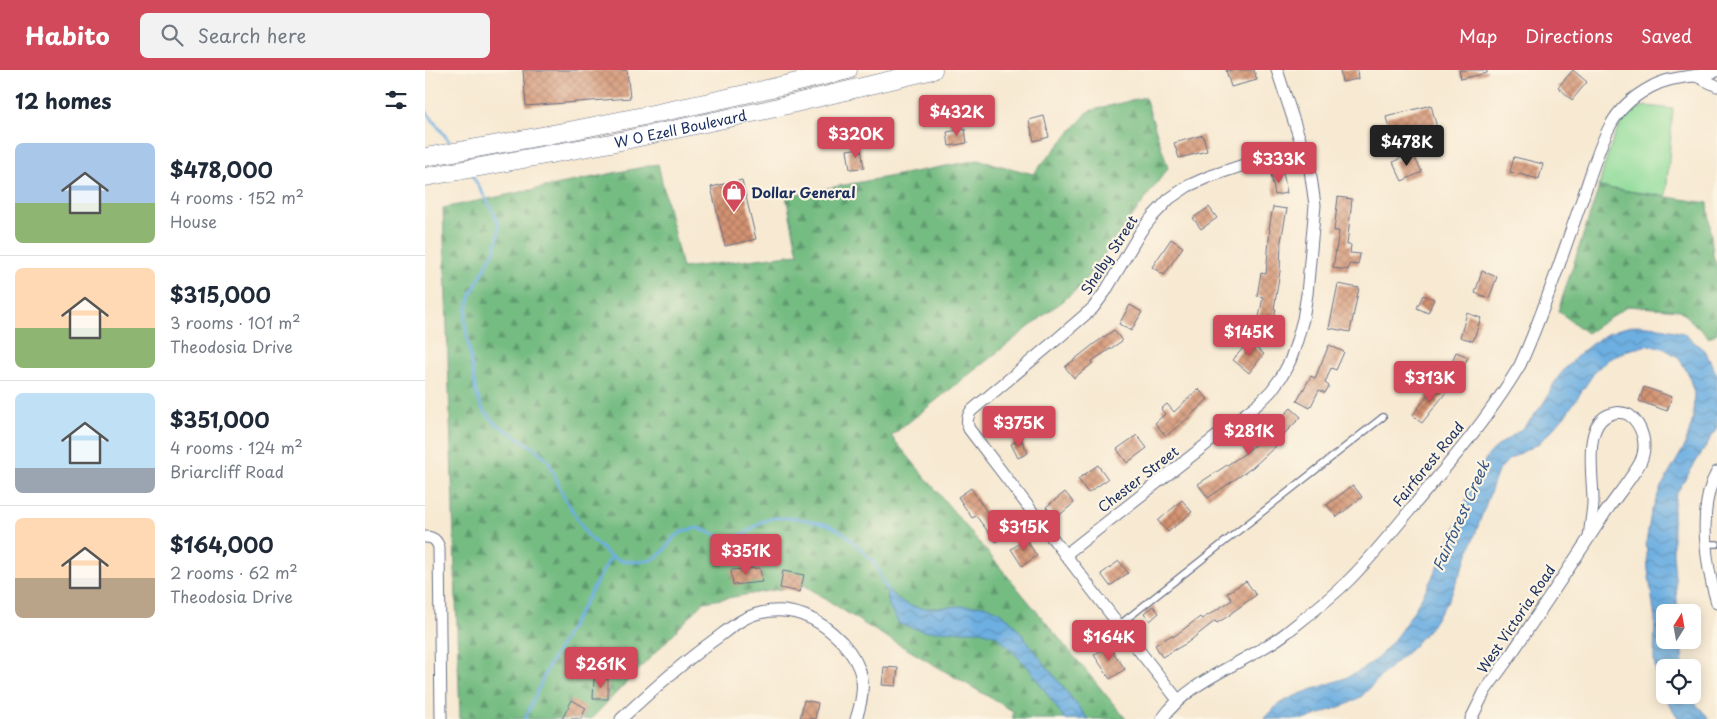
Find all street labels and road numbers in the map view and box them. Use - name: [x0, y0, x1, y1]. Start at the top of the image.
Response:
- street label: W O Ezell Boulevard: [612, 104, 749, 153]
- street label: Shelby Street: [1075, 211, 1143, 299]
- street label: Fairforest Road: [1387, 417, 1469, 511]
- street label: Chester Street: [1093, 440, 1183, 517]
- street label: West Victoria Road: [1472, 561, 1560, 677]

